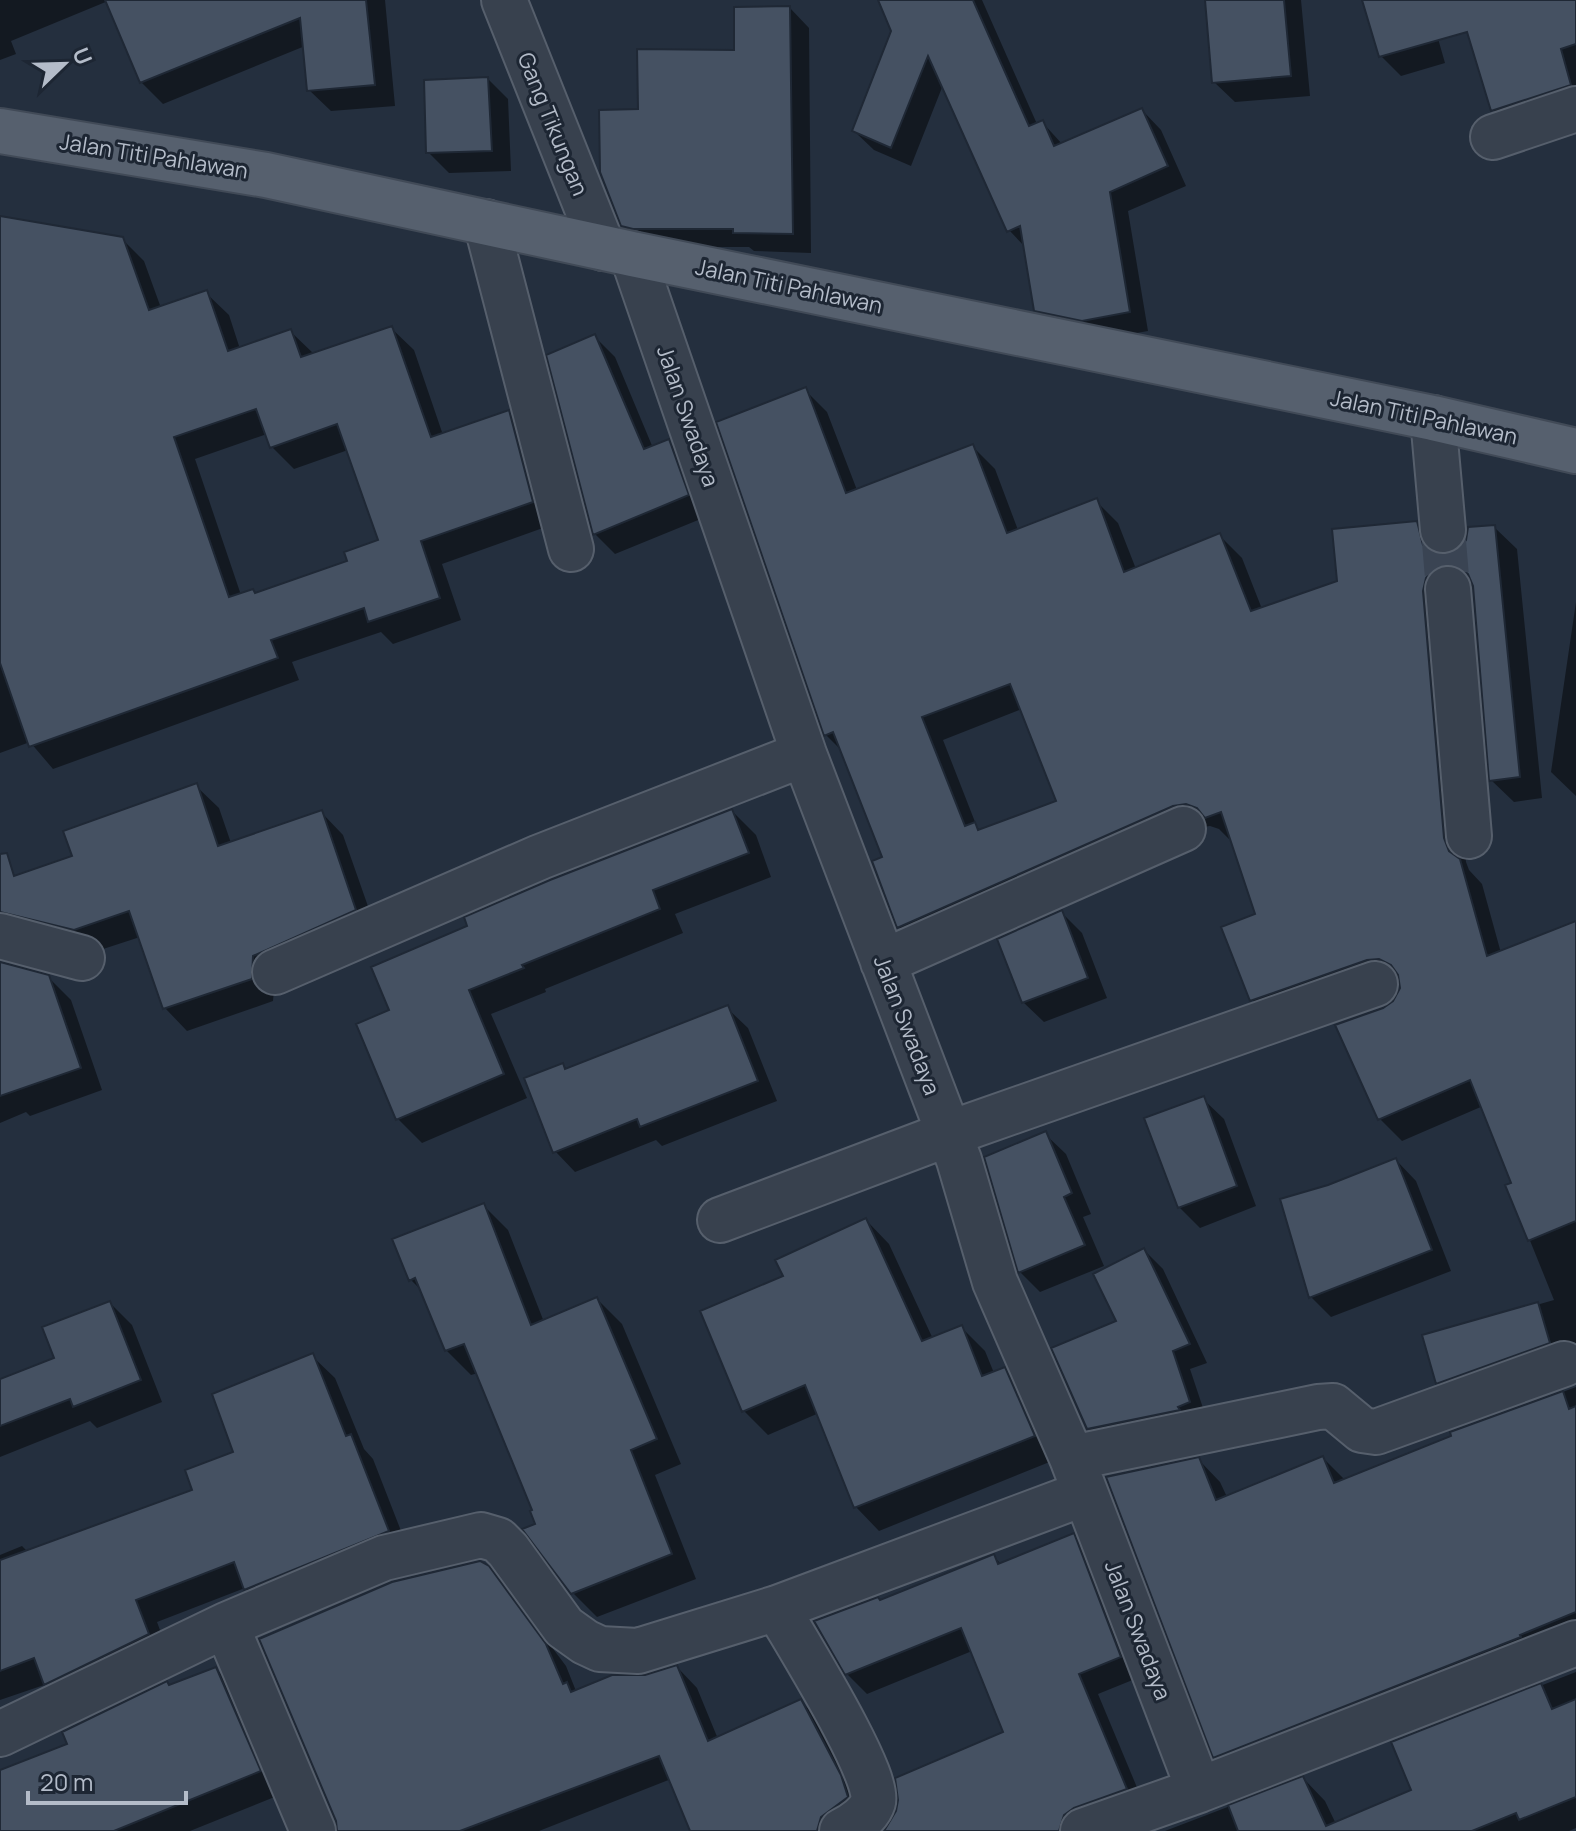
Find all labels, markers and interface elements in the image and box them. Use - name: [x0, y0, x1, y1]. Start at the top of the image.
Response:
- north arrow: [24, 24, 104, 104]
- text: U: [66, 43, 99, 69]
- street label: Gang Tikungan: [511, 48, 595, 200]
- street label: Jalan Titi Pahlawan: [58, 126, 250, 186]
- street label: Jalan Titi Pahlawan: [693, 252, 885, 320]
- street label: Jalan Swadaya: [650, 342, 726, 490]
- street label: Jalan Titi Pahlawan: [1328, 383, 1520, 451]
- street label: Jalan Swadaya: [867, 951, 947, 1099]
- street label: Jalan Swadaya: [1098, 1556, 1178, 1704]
- scale bar: [28, 1755, 186, 1805]
- text: 20 m: [40, 1765, 93, 1798]

